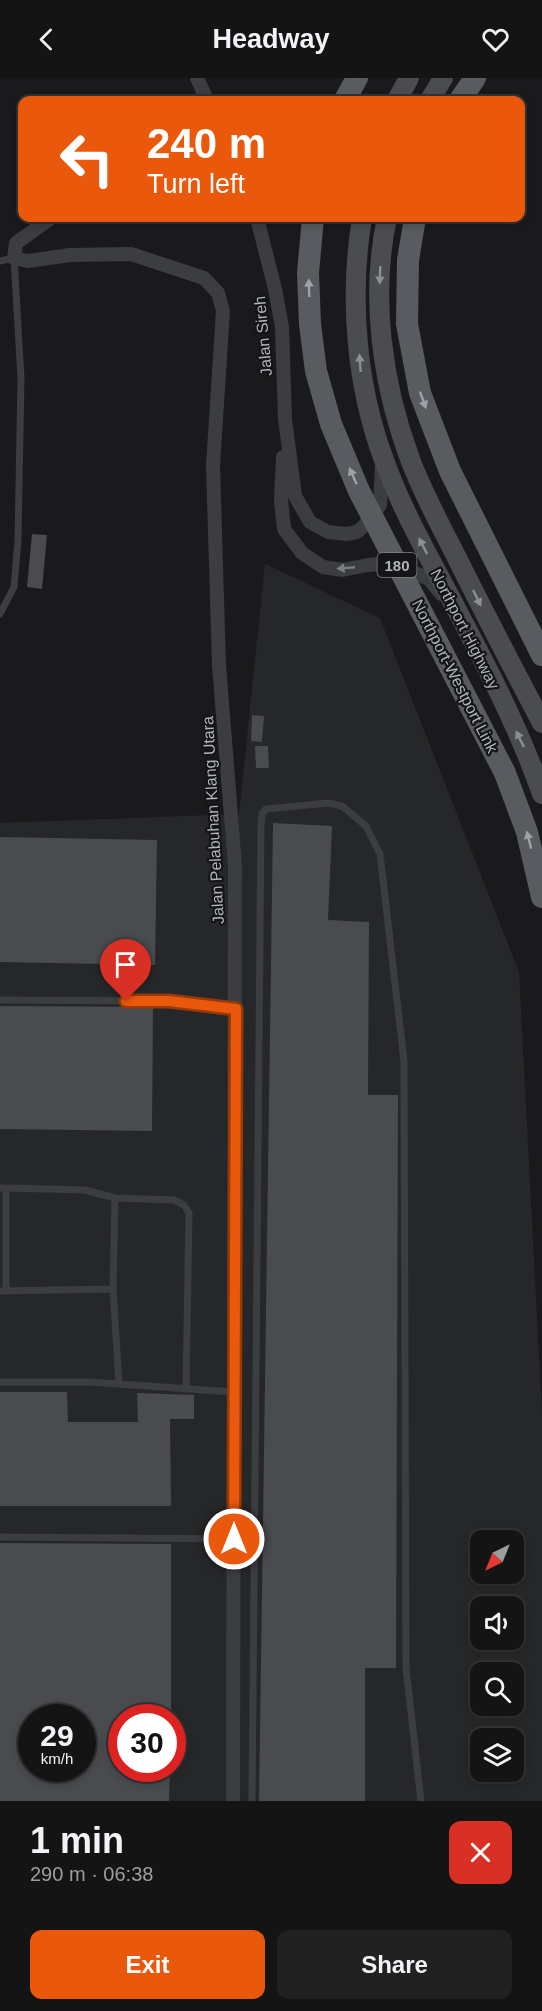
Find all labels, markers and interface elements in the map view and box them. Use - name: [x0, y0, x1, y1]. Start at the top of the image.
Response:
- icon: back: [30, 23, 63, 56]
- icon: heart: [479, 23, 512, 56]
- text: Headway: [212, 24, 330, 54]
- icon: left: [48, 120, 126, 198]
- text: 240 m: [147, 120, 266, 167]
- text: Turn left: [147, 169, 245, 199]
- one-way arrow: [376, 266, 385, 285]
- one-way arrow: [304, 279, 314, 298]
- street label: Jalan Sireh: [251, 295, 275, 377]
- one-way arrow: [356, 354, 365, 373]
- one-way arrow: [419, 391, 429, 409]
- one-way arrow: [348, 468, 357, 485]
- one-way arrow: [419, 538, 428, 555]
- road number: 180: [378, 553, 416, 577]
- one-way arrow: [336, 563, 355, 573]
- street label: Northport Highway: [427, 566, 503, 692]
- one-way arrow: [472, 590, 482, 607]
- street label: Northport-Westport Link: [409, 597, 502, 756]
- street label: Jalan Pelabuhan Klang Utara: [199, 716, 227, 924]
- one-way arrow: [515, 731, 525, 748]
- one-way arrow: [523, 831, 533, 850]
- pin: [100, 939, 151, 1001]
- icon: arrive: [109, 948, 142, 981]
- position arrow: [202, 1507, 266, 1571]
- north arrow: [470, 1530, 524, 1584]
- map controls: [470, 1530, 524, 1782]
- button: sound: [470, 1596, 524, 1650]
- button: search: [470, 1662, 524, 1716]
- speed limit sign: 30: [108, 1704, 186, 1782]
- text: 29: [40, 1719, 74, 1752]
- button: layers: [470, 1728, 524, 1782]
- text: km/h: [41, 1750, 73, 1767]
- text: 1 min: [30, 1820, 124, 1861]
- button: close: [449, 1821, 512, 1884]
- text: 290 m · 06:38: [30, 1863, 153, 1885]
- button: Exit: [30, 1930, 265, 1999]
- button: Share: [277, 1930, 512, 1999]

